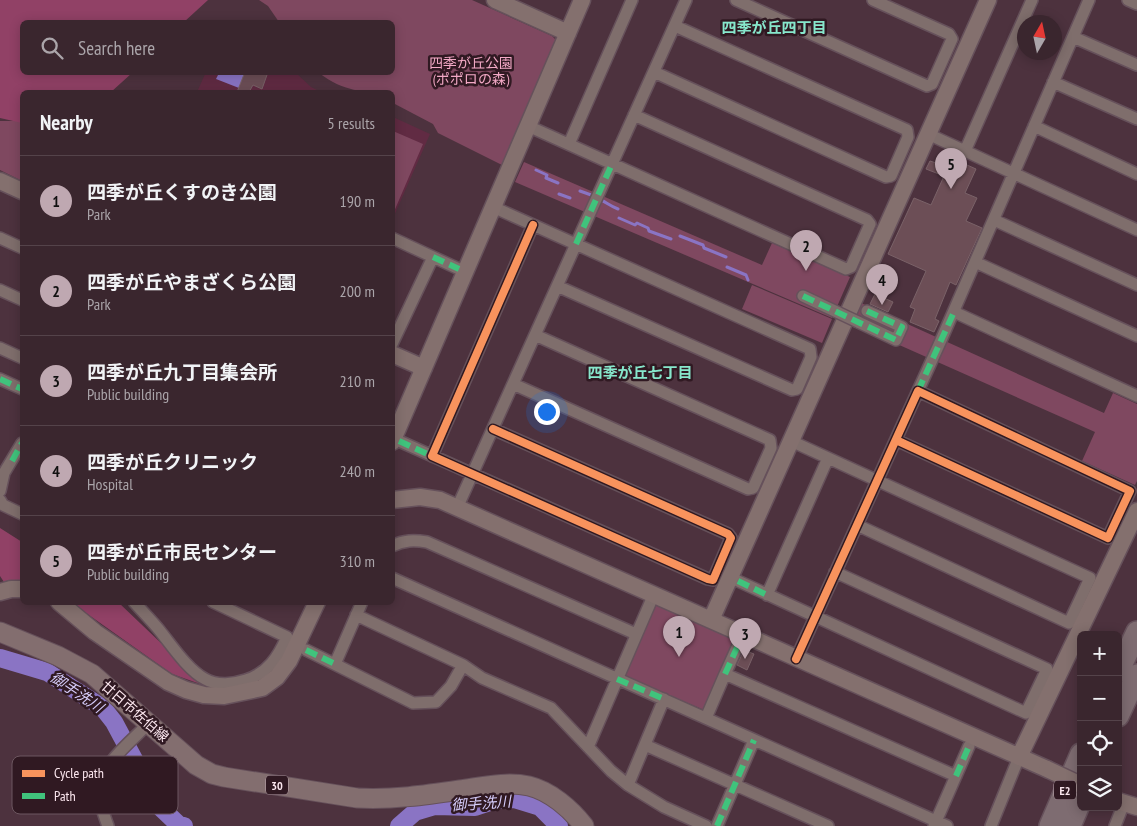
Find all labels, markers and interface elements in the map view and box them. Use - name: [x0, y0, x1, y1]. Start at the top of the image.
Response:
- north arrow: [1017, 15, 1062, 60]
- district label: 四季が丘四丁目: [721, 18, 827, 37]
- search box: [20, 20, 395, 75]
- icon: search: [38, 34, 66, 62]
- text: Search here: [78, 36, 155, 60]
- park label: 四季が丘公園 (ポポロの森): [429, 54, 513, 88]
- text: Nearby: [40, 109, 93, 136]
- text: 5 results: [328, 113, 375, 133]
- pin: 5: [935, 148, 967, 189]
- text: 四季が丘くすのき公園: [87, 180, 276, 204]
- text: 1: [52, 191, 60, 211]
- text: 190 m: [340, 191, 375, 211]
- text: Park: [87, 204, 111, 224]
- pin: 2: [790, 230, 822, 271]
- pin: 4: [866, 264, 898, 305]
- text: 四季が丘やまざくら公園: [87, 270, 296, 294]
- text: 2: [52, 281, 60, 301]
- text: 200 m: [340, 281, 375, 301]
- text: Park: [87, 294, 111, 314]
- text: 四季が丘九丁目集会所: [87, 360, 277, 384]
- district label: 四季が丘七丁目: [587, 363, 693, 382]
- text: 3: [52, 371, 60, 391]
- text: 210 m: [340, 371, 375, 391]
- text: Public building: [87, 384, 169, 404]
- your location: [534, 399, 560, 425]
- text: 四季が丘クリニック: [87, 450, 258, 474]
- text: 4: [52, 461, 60, 481]
- text: 240 m: [340, 461, 375, 481]
- text: Hospital: [87, 474, 133, 494]
- text: 四季が丘市民センター: [87, 540, 277, 564]
- text: 5: [52, 551, 60, 571]
- text: 310 m: [340, 551, 375, 571]
- text: Public building: [87, 564, 169, 584]
- pin: 1: [663, 616, 695, 657]
- pin: 3: [729, 618, 761, 659]
- map controls: [1077, 631, 1122, 811]
- button: +: [1077, 631, 1122, 676]
- water label: 御手洗川: [47, 667, 109, 718]
- button: −: [1077, 676, 1122, 721]
- street label: 廿日市佐伯線: [97, 677, 173, 745]
- button: locate: [1077, 721, 1122, 766]
- legend: [12, 756, 178, 814]
- text: Cycle path: [54, 764, 104, 782]
- button: layers: [1077, 766, 1122, 811]
- road number: 30: [266, 776, 288, 794]
- road number: E2: [1054, 780, 1076, 800]
- text: Path: [54, 787, 76, 805]
- water label: 御手洗川: [450, 791, 514, 815]

